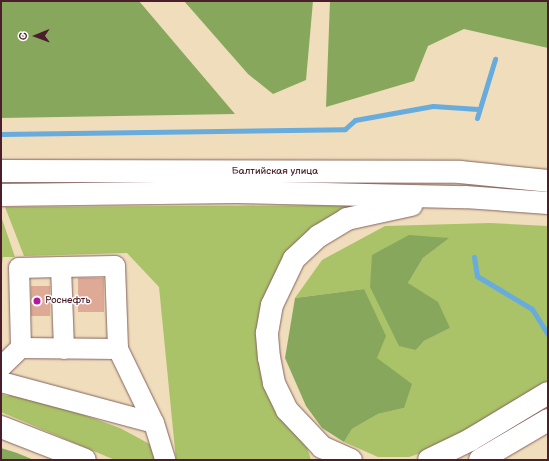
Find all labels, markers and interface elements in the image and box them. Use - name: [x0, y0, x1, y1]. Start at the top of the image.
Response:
- north arrow: [16, 16, 56, 56]
- text: С: [17, 32, 30, 40]
- street label: Балтийская улица: [232, 166, 318, 178]
- place label: Роснефть: [45, 295, 90, 307]
- marker: Роснефть: [32, 296, 42, 306]

